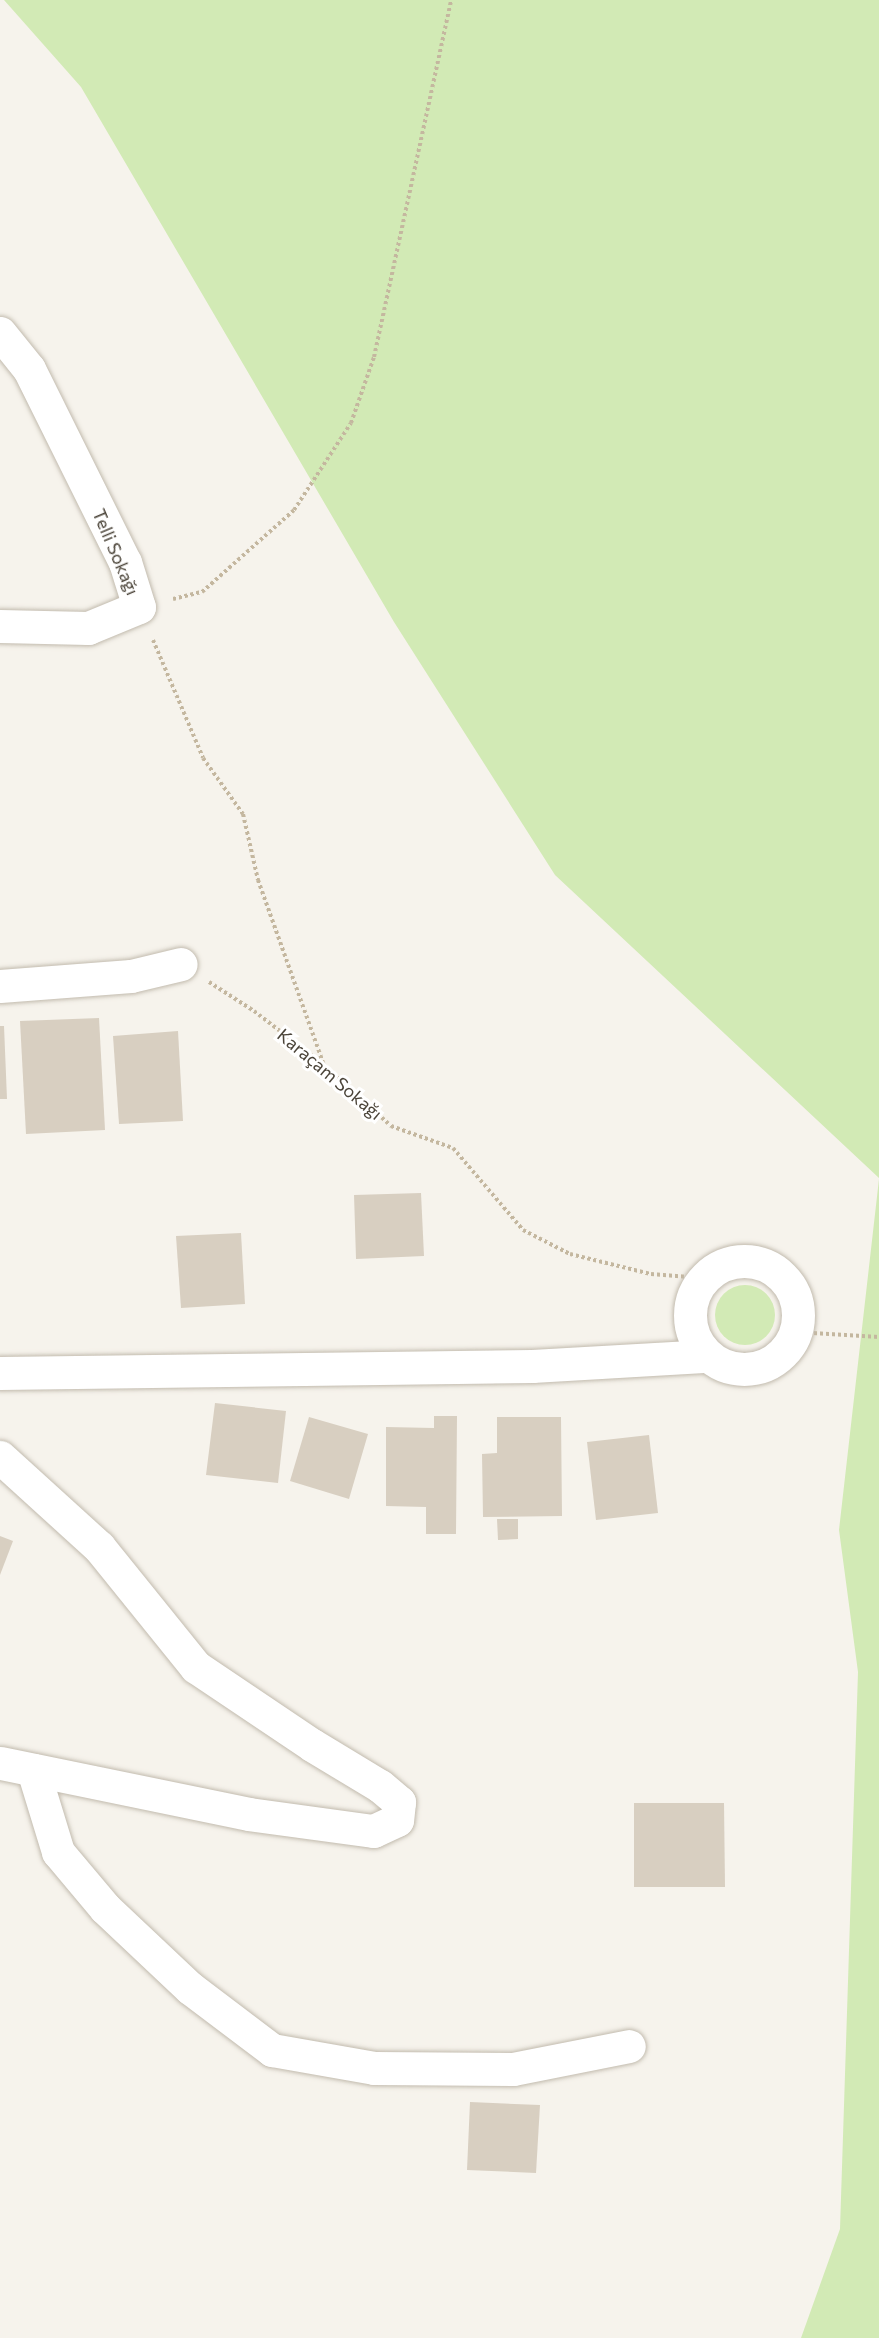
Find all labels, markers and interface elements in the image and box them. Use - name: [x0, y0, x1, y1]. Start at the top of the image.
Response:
- street label: Telli Sokağı: [88, 506, 144, 598]
- street label: Karaçam Sokağı: [273, 1024, 387, 1124]

